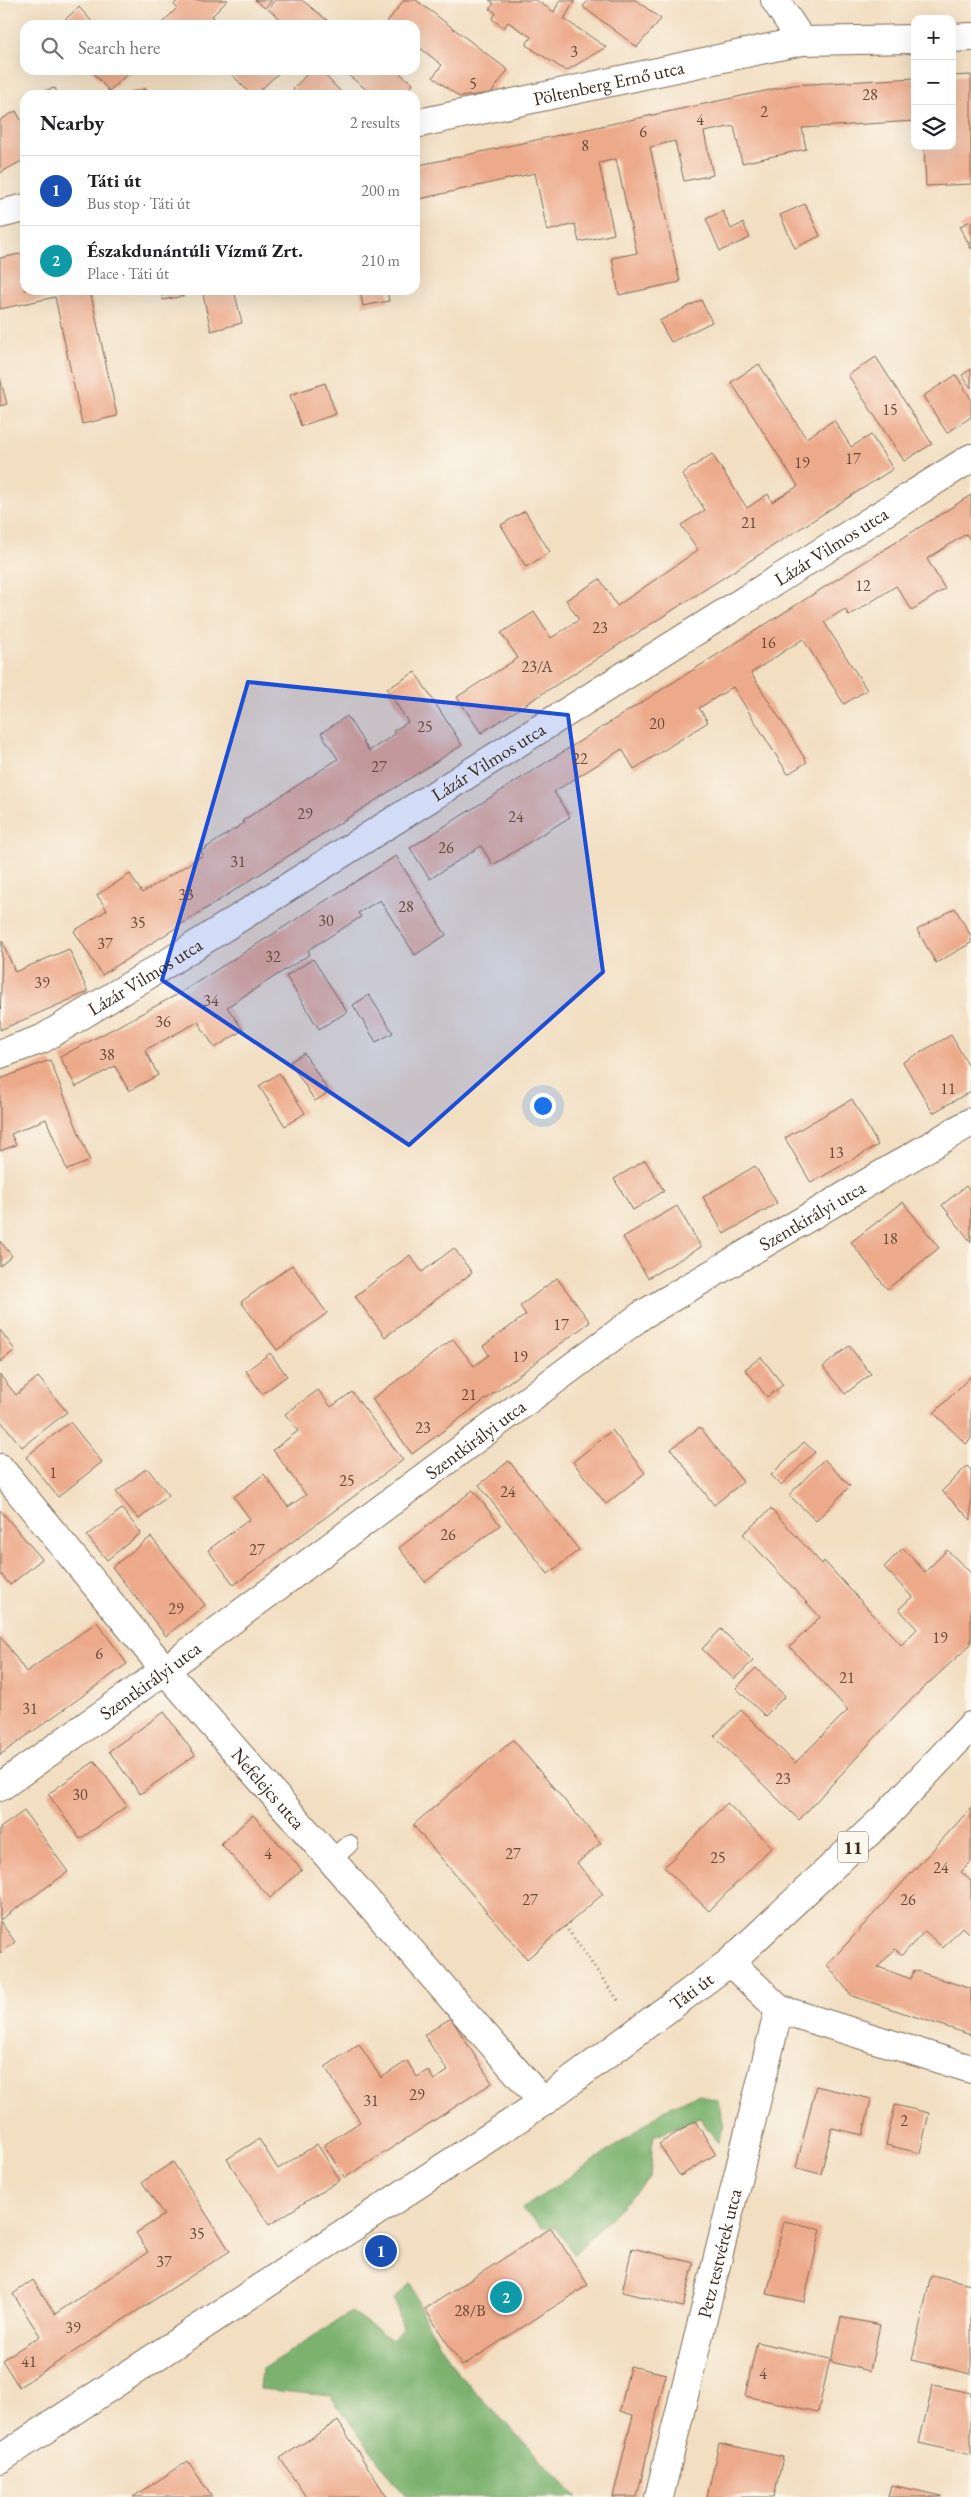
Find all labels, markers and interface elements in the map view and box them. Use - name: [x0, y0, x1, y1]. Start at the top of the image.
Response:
- map controls: [911, 15, 956, 150]
- button: +: [911, 15, 956, 60]
- search box: [20, 20, 420, 75]
- icon: search: [38, 34, 66, 62]
- text: Search here: [78, 35, 160, 60]
- house number: 3: [570, 41, 578, 62]
- street label: Pöltenberg Ernő utca: [531, 54, 687, 111]
- button: −: [911, 60, 956, 105]
- house number: 5: [469, 73, 477, 94]
- house number: 28: [862, 84, 878, 105]
- house number: 2: [760, 101, 768, 122]
- button: layers: [911, 105, 956, 150]
- text: Nearby: [40, 109, 104, 136]
- house number: 4: [696, 109, 704, 130]
- text: 2 results: [350, 112, 400, 133]
- house number: 6: [639, 121, 647, 142]
- house number: 8: [581, 135, 589, 156]
- text: Táti út: [87, 168, 141, 193]
- text: 1: [52, 180, 60, 201]
- text: 200 m: [361, 180, 400, 201]
- text: Bus stop · Táti út: [87, 193, 190, 214]
- text: Északdunántúli Vízmű Zrt.: [87, 238, 303, 263]
- text: 2: [52, 250, 60, 271]
- text: 210 m: [361, 250, 400, 271]
- text: Place · Táti út: [87, 263, 169, 284]
- house number: 15: [882, 399, 898, 420]
- house number: 17: [845, 448, 861, 469]
- house number: 19: [794, 452, 810, 473]
- street label: Lázár Vilmos utca: [769, 501, 893, 591]
- house number: 21: [741, 512, 757, 533]
- house number: 12: [855, 575, 871, 596]
- house number: 23: [592, 617, 608, 638]
- house number: 16: [760, 632, 776, 653]
- house number: 23/A: [521, 656, 553, 677]
- house number: 20: [649, 713, 665, 734]
- house number: 25: [417, 716, 433, 737]
- street label: Lázár Vilmos utca: [426, 716, 550, 807]
- house number: 22: [572, 748, 588, 769]
- house number: 27: [371, 756, 387, 777]
- house number: 29: [297, 803, 313, 824]
- house number: 24: [508, 806, 524, 827]
- house number: 26: [438, 837, 454, 858]
- house number: 31: [230, 851, 246, 872]
- house number: 33: [178, 884, 194, 905]
- house number: 28: [398, 896, 414, 917]
- house number: 30: [318, 910, 334, 931]
- house number: 35: [130, 912, 146, 933]
- street label: Lázár Vilmos utca: [83, 932, 207, 1021]
- house number: 37: [97, 933, 113, 954]
- house number: 32: [265, 946, 281, 967]
- house number: 39: [34, 972, 50, 993]
- house number: 34: [203, 990, 219, 1011]
- house number: 36: [155, 1011, 171, 1032]
- house number: 38: [99, 1044, 115, 1065]
- house number: 11: [940, 1078, 956, 1099]
- your location: [530, 1093, 556, 1119]
- house number: 13: [828, 1142, 844, 1163]
- street label: Szentkirályi utca: [754, 1174, 870, 1256]
- house number: 18: [882, 1228, 898, 1249]
- house number: 17: [553, 1314, 569, 1335]
- house number: 19: [512, 1346, 528, 1367]
- house number: 21: [461, 1384, 477, 1405]
- street label: Szentkirályi utca: [420, 1393, 531, 1485]
- house number: 23: [415, 1417, 431, 1438]
- house number: 1: [49, 1462, 57, 1483]
- house number: 25: [339, 1470, 355, 1491]
- house number: 24: [500, 1481, 516, 1502]
- house number: 26: [440, 1524, 456, 1545]
- house number: 27: [249, 1539, 265, 1560]
- house number: 29: [168, 1598, 184, 1619]
- house number: 19: [932, 1627, 948, 1648]
- street label: Szentkirályi utca: [94, 1635, 206, 1725]
- house number: 6: [95, 1643, 103, 1664]
- house number: 21: [839, 1667, 855, 1688]
- house number: 31: [22, 1698, 38, 1719]
- street label: Nefelejcs utca: [226, 1742, 311, 1835]
- house number: 23: [775, 1768, 791, 1789]
- house number: 30: [72, 1784, 88, 1805]
- road number: 11: [838, 1831, 868, 1862]
- house number: 4: [264, 1843, 272, 1864]
- house number: 27: [505, 1843, 521, 1864]
- house number: 25: [710, 1847, 726, 1868]
- house number: 24: [933, 1857, 949, 1878]
- house number: 27: [522, 1889, 538, 1910]
- house number: 26: [900, 1889, 916, 1910]
- street label: Táti út: [664, 1966, 718, 2016]
- house number: 29: [409, 2084, 425, 2105]
- house number: 31: [363, 2090, 379, 2111]
- house number: 2: [900, 2110, 908, 2131]
- street label: Petz testvérek utca: [691, 2186, 747, 2320]
- house number: 35: [189, 2223, 205, 2244]
- pin: 1: [365, 2232, 397, 2270]
- house number: 37: [156, 2251, 172, 2272]
- pin: 2: [490, 2278, 522, 2316]
- house number: 28/B: [454, 2300, 486, 2321]
- house number: 39: [65, 2317, 81, 2338]
- house number: 41: [21, 2351, 37, 2372]
- house number: 4: [759, 2363, 767, 2384]

